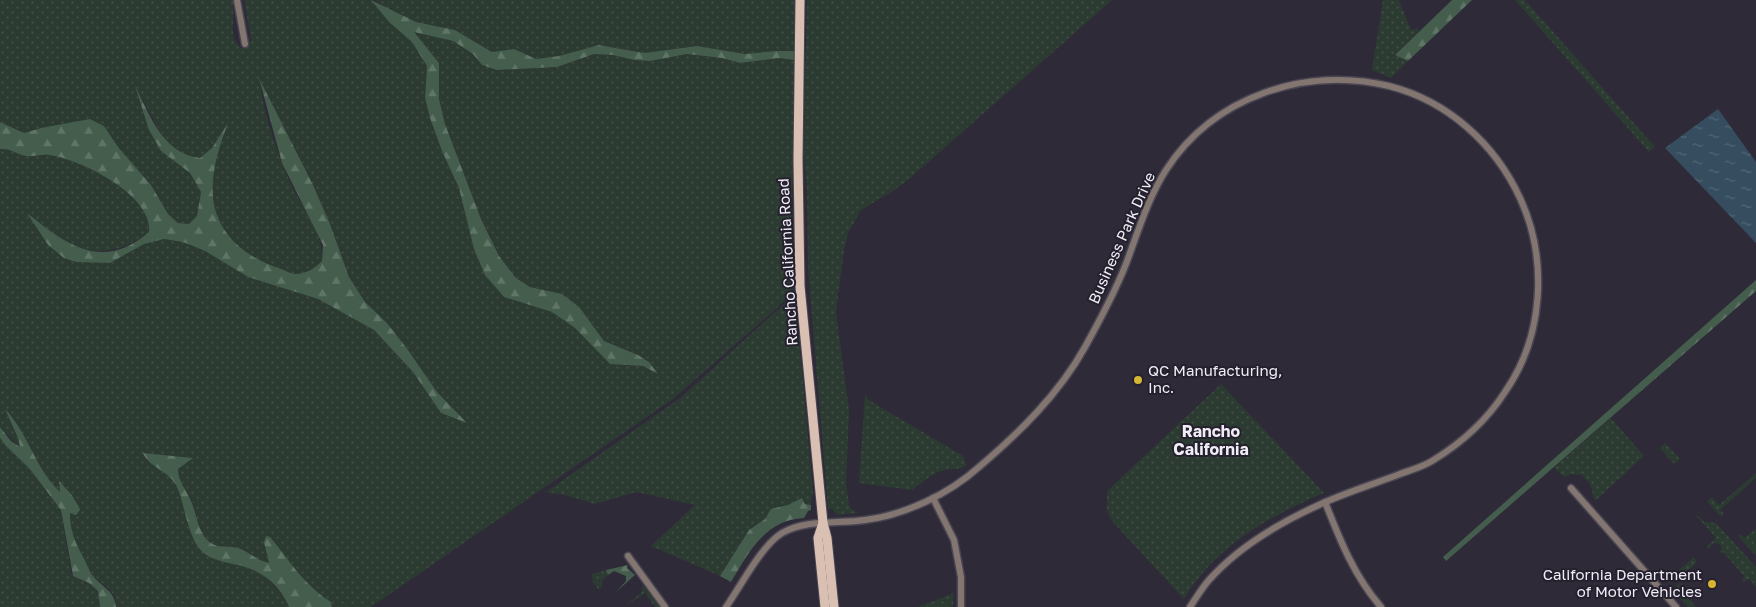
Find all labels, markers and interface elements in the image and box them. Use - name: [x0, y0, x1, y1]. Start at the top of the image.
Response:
- street label: Business Park Drive: [1084, 169, 1158, 306]
- street label: Rancho California Road: [774, 178, 800, 346]
- place label: QC Manufacturing, Inc.: [1148, 361, 1282, 396]
- marker: QC Manufacturing, Inc.: [1132, 374, 1144, 386]
- district label: Rancho California: [1173, 421, 1249, 459]
- place label: California Department of Motor Vehicles: [1543, 565, 1702, 600]
- marker: California Department of Motor Vehicles: [1706, 578, 1718, 590]

